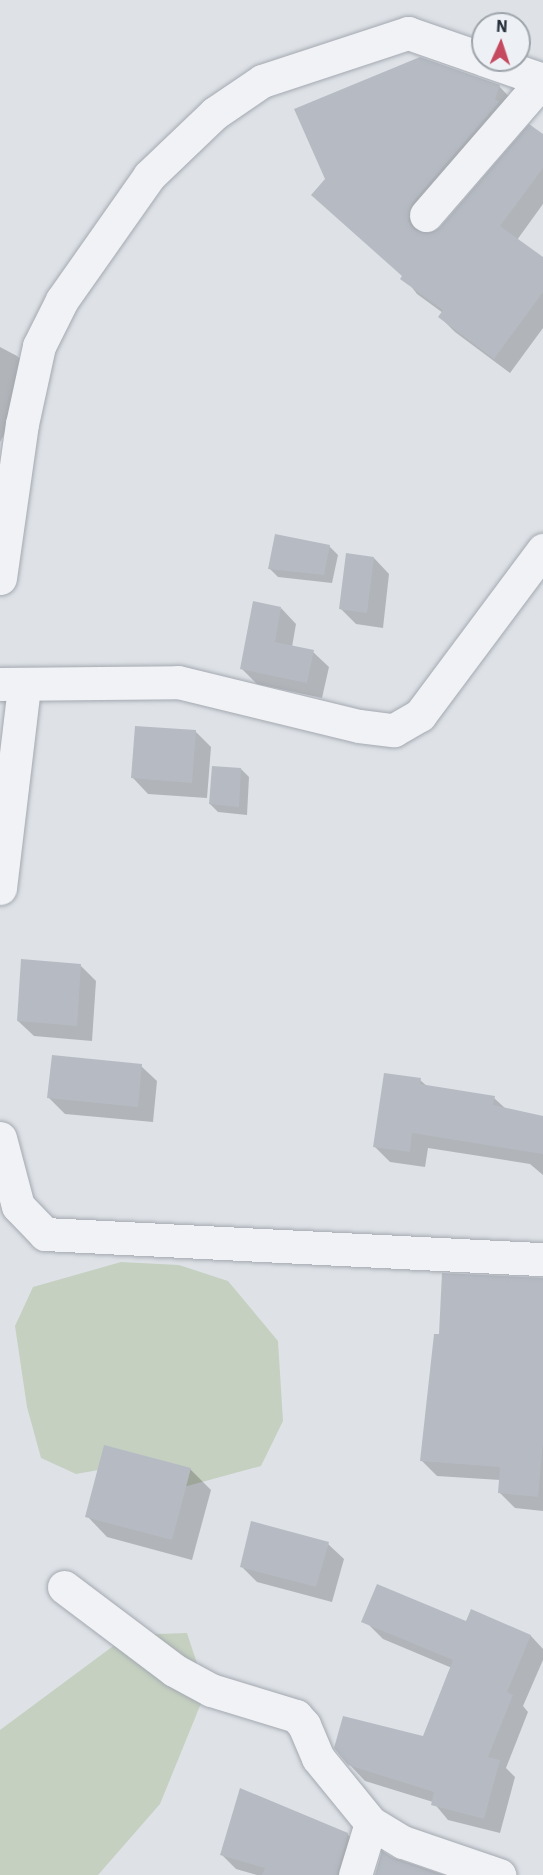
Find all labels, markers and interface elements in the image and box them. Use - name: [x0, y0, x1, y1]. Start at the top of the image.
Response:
- north arrow: [471, 12, 531, 72]
- text: N: [496, 16, 508, 36]

